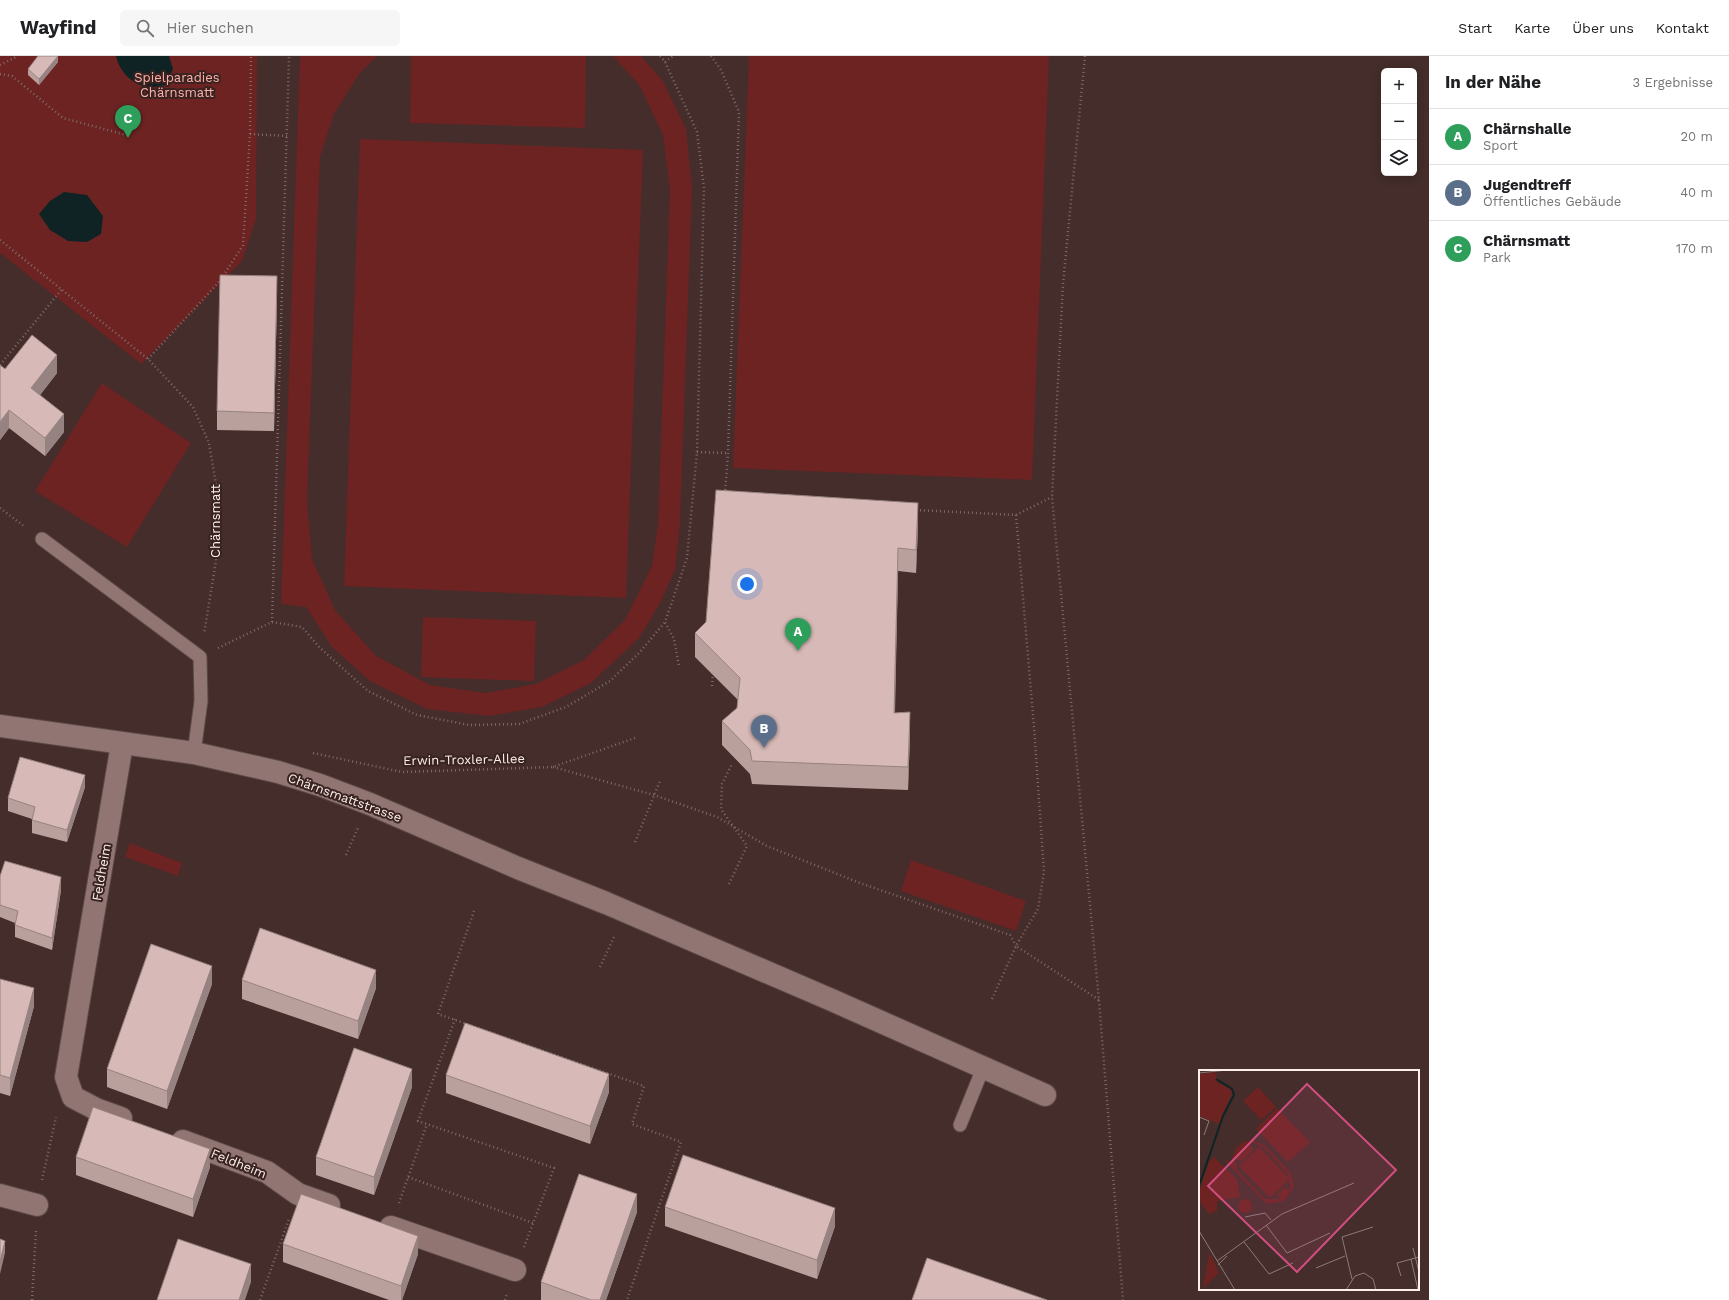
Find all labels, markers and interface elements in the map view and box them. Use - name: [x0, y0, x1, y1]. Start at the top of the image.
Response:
- search box: [120, 10, 400, 46]
- text: Wayfind: [20, 16, 96, 39]
- icon: search: [134, 17, 156, 39]
- text: Hier suchen: [166, 19, 254, 37]
- text: Start: [1458, 20, 1492, 36]
- text: Karte: [1514, 20, 1550, 36]
- text: Über uns: [1572, 20, 1634, 36]
- text: Kontakt: [1656, 20, 1709, 36]
- map controls: [1381, 68, 1417, 176]
- button: +: [1381, 68, 1417, 104]
- park label: Spielparadies Chärnsmatt: [134, 70, 220, 100]
- text: In der Nähe: [1445, 72, 1541, 92]
- text: 3 Ergebnisse: [1632, 75, 1713, 90]
- button: −: [1381, 104, 1417, 140]
- pin: C: [115, 105, 141, 138]
- text: Chärnshalle: [1483, 120, 1571, 138]
- text: A: [1454, 129, 1462, 144]
- text: 20 m: [1681, 129, 1713, 144]
- text: Sport: [1483, 138, 1518, 153]
- button: layers: [1381, 140, 1417, 176]
- text: Jugendtreff: [1483, 176, 1571, 194]
- text: B: [1454, 185, 1462, 200]
- text: 40 m: [1680, 185, 1713, 200]
- text: Öffentliches Gebäude: [1483, 194, 1621, 209]
- text: Chärnsmatt: [1483, 232, 1570, 250]
- text: C: [1454, 241, 1462, 256]
- text: 170 m: [1676, 241, 1713, 256]
- text: Park: [1483, 250, 1511, 265]
- street label: Chärnsmatt: [208, 483, 223, 558]
- your location: [737, 574, 757, 594]
- pin: A: [785, 618, 811, 651]
- pin: B: [751, 715, 777, 748]
- street label: Erwin-Troxler-Allee: [403, 751, 525, 768]
- street label: Chärnsmattstrasse: [286, 770, 404, 825]
- street label: Feldheim: [89, 842, 114, 902]
- inset map: [1199, 1070, 1419, 1290]
- street label: Feldheim: [209, 1146, 269, 1181]

